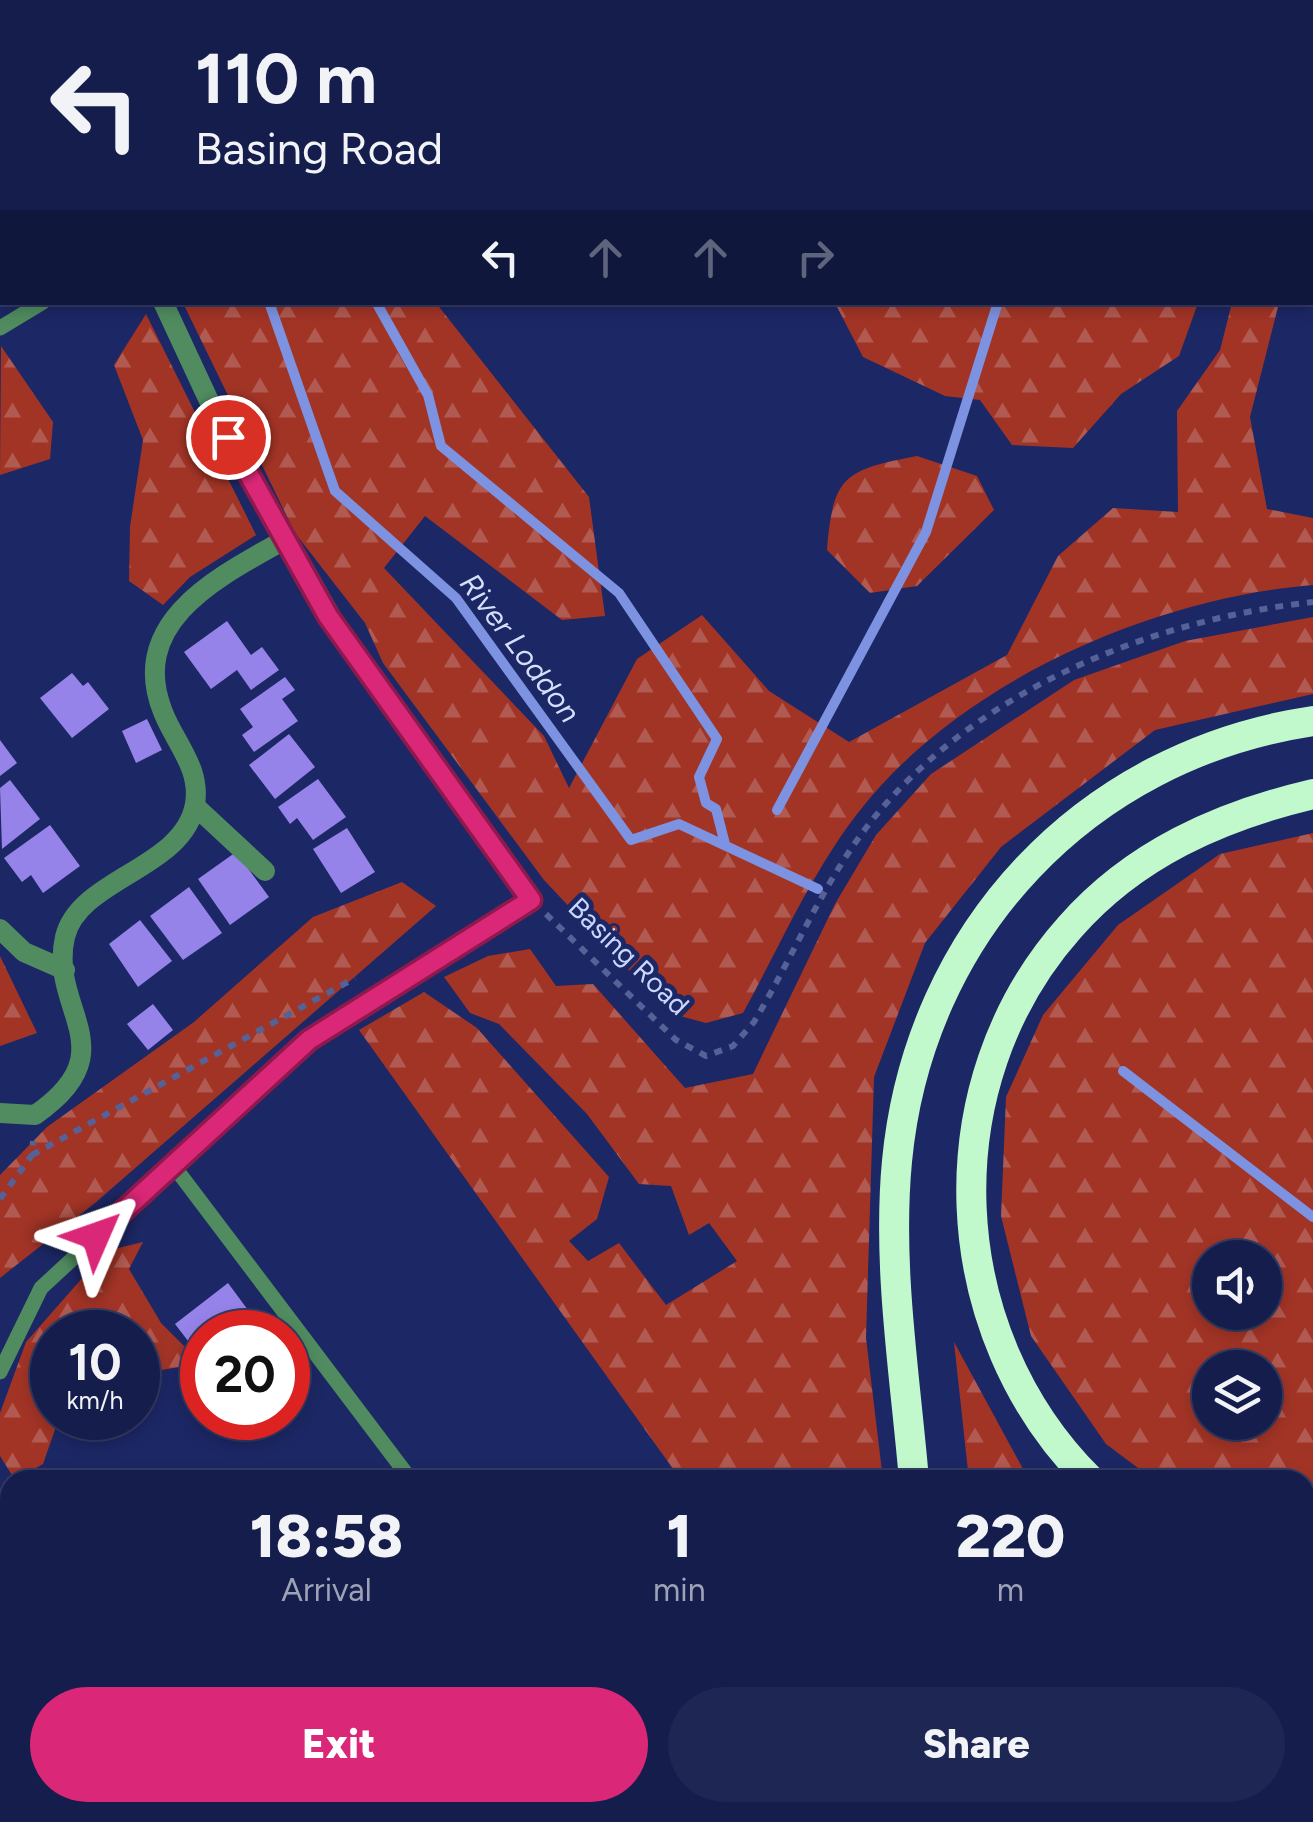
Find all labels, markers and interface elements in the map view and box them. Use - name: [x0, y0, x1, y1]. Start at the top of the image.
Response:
- text: 110 m: [195, 36, 377, 121]
- icon: left: [30, 40, 160, 170]
- text: Basing Road: [195, 121, 443, 175]
- icon: left: [473, 230, 528, 285]
- icon: ahead: [578, 230, 633, 285]
- icon: ahead: [683, 230, 738, 285]
- icon: right: [788, 230, 843, 285]
- pin: [186, 395, 271, 480]
- icon: arrive: [201, 410, 256, 465]
- water label: River Loddon: [452, 566, 589, 730]
- street label: Basing Road: [562, 890, 696, 1022]
- position arrow: [44, 1184, 148, 1288]
- map controls: [1192, 1240, 1282, 1440]
- button: sound: [1192, 1240, 1282, 1330]
- speed limit sign: 20: [180, 1310, 310, 1440]
- text: 10: [68, 1332, 122, 1393]
- button: layers: [1192, 1350, 1282, 1440]
- text: km/h: [66, 1385, 124, 1415]
- text: 18:58: [250, 1500, 403, 1572]
- text: 1: [667, 1500, 692, 1572]
- text: 220: [955, 1500, 1065, 1572]
- text: Arrival: [281, 1571, 372, 1609]
- text: min: [653, 1571, 706, 1609]
- text: m: [997, 1571, 1024, 1609]
- button: Exit: [30, 1687, 648, 1802]
- button: Share: [668, 1687, 1285, 1802]

